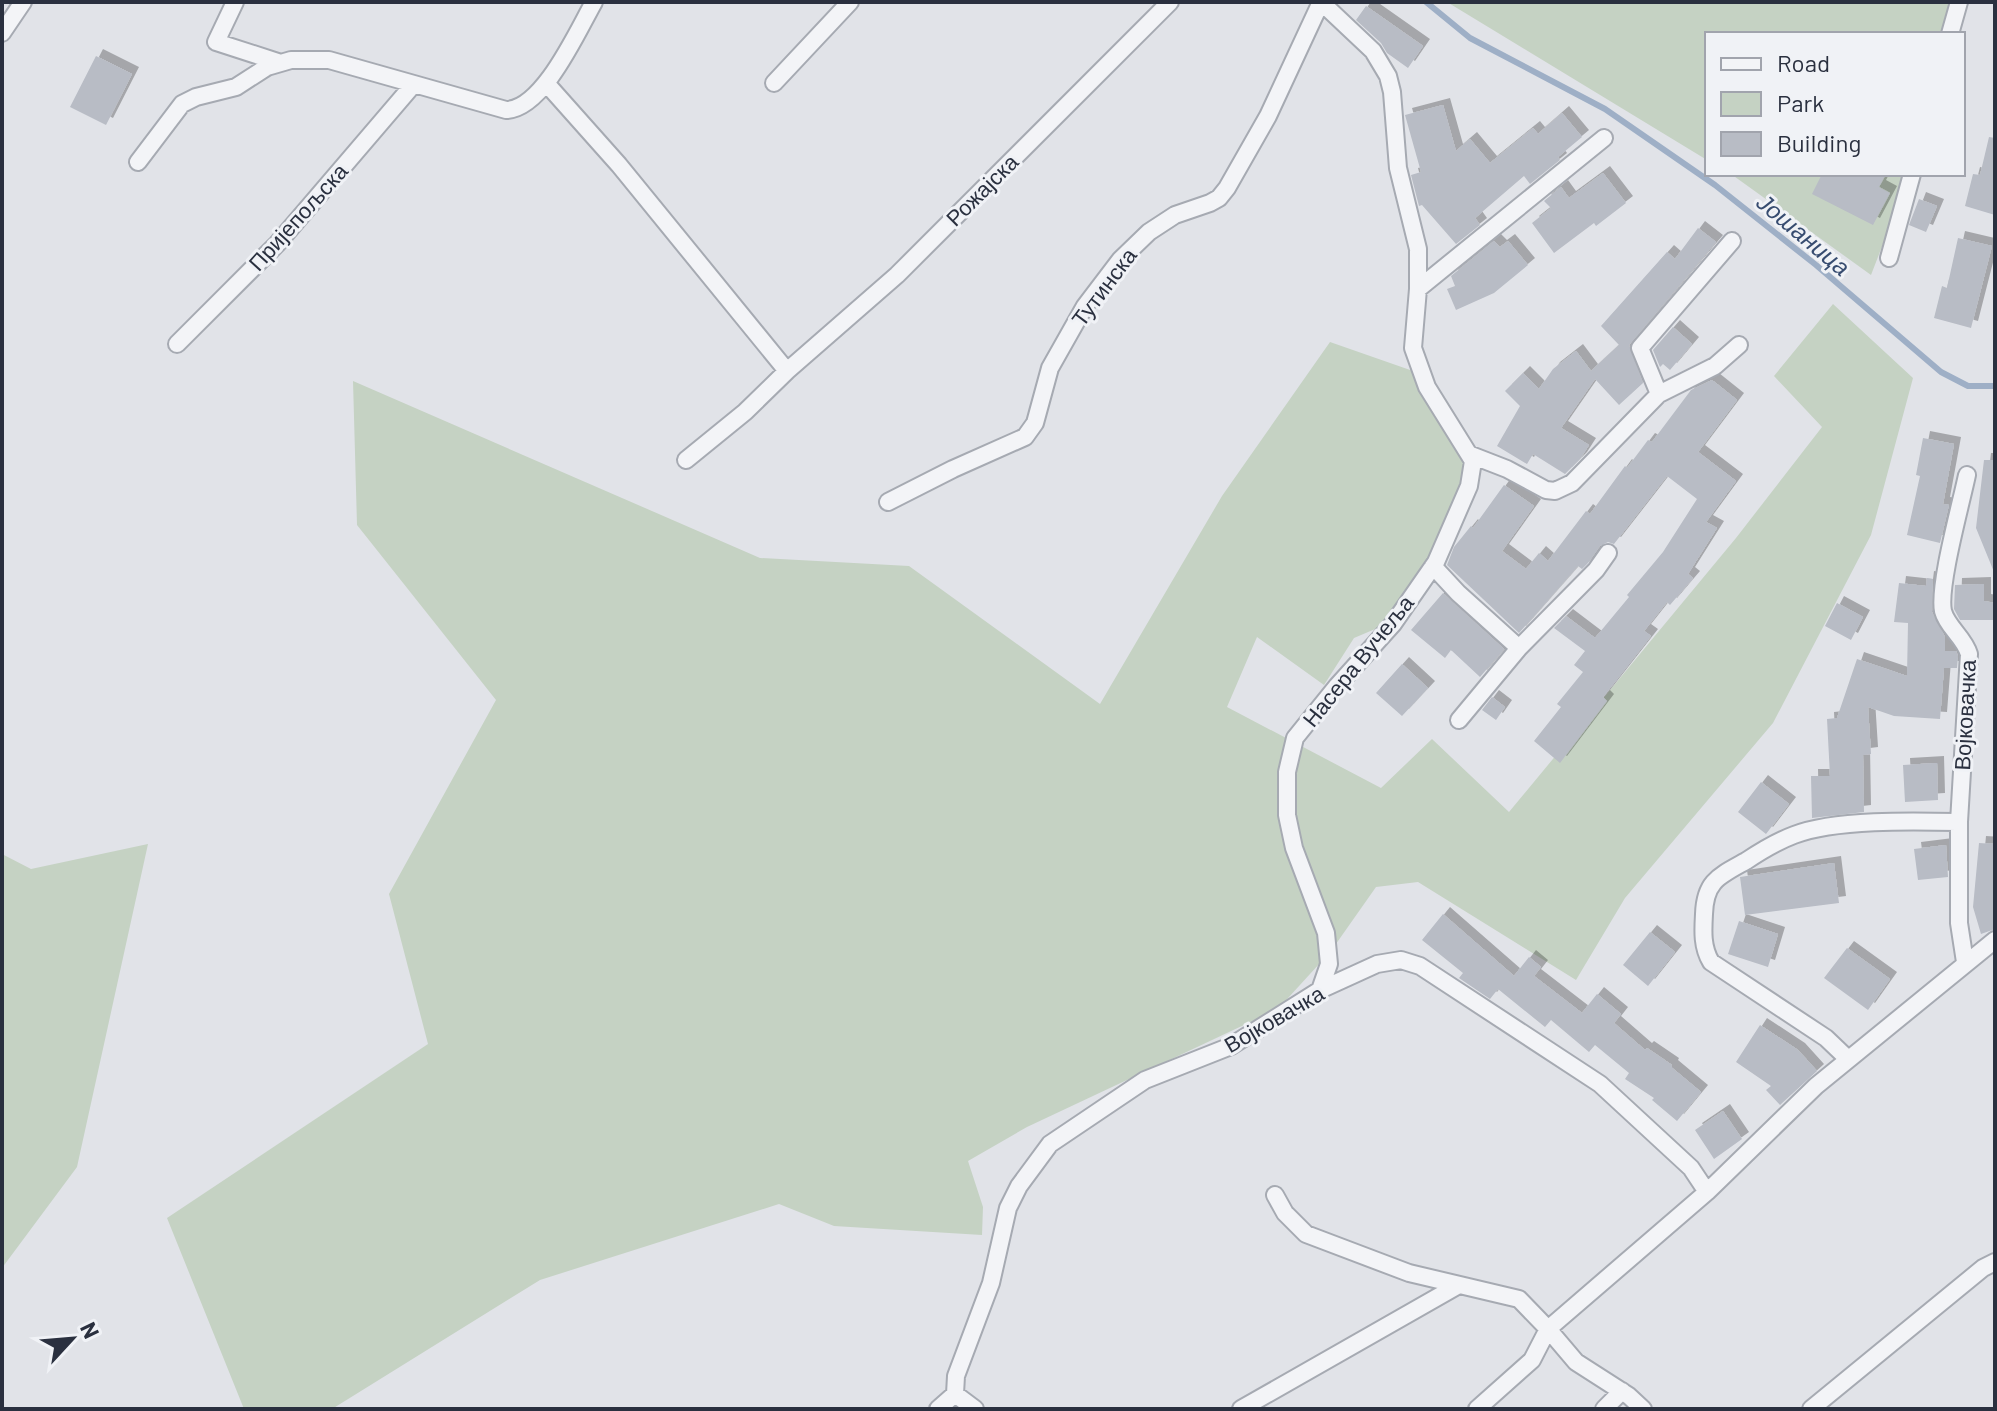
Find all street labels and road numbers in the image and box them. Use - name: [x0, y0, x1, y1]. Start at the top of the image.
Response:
- street label: Рожајска: [940, 147, 1024, 231]
- street label: Пријепољска: [242, 157, 353, 276]
- street label: Тутинска: [1065, 242, 1142, 331]
- street label: Насера Вучеља: [1296, 589, 1419, 732]
- street label: Војковачка: [1948, 658, 1981, 771]
- street label: Војковачка: [1219, 979, 1329, 1058]

